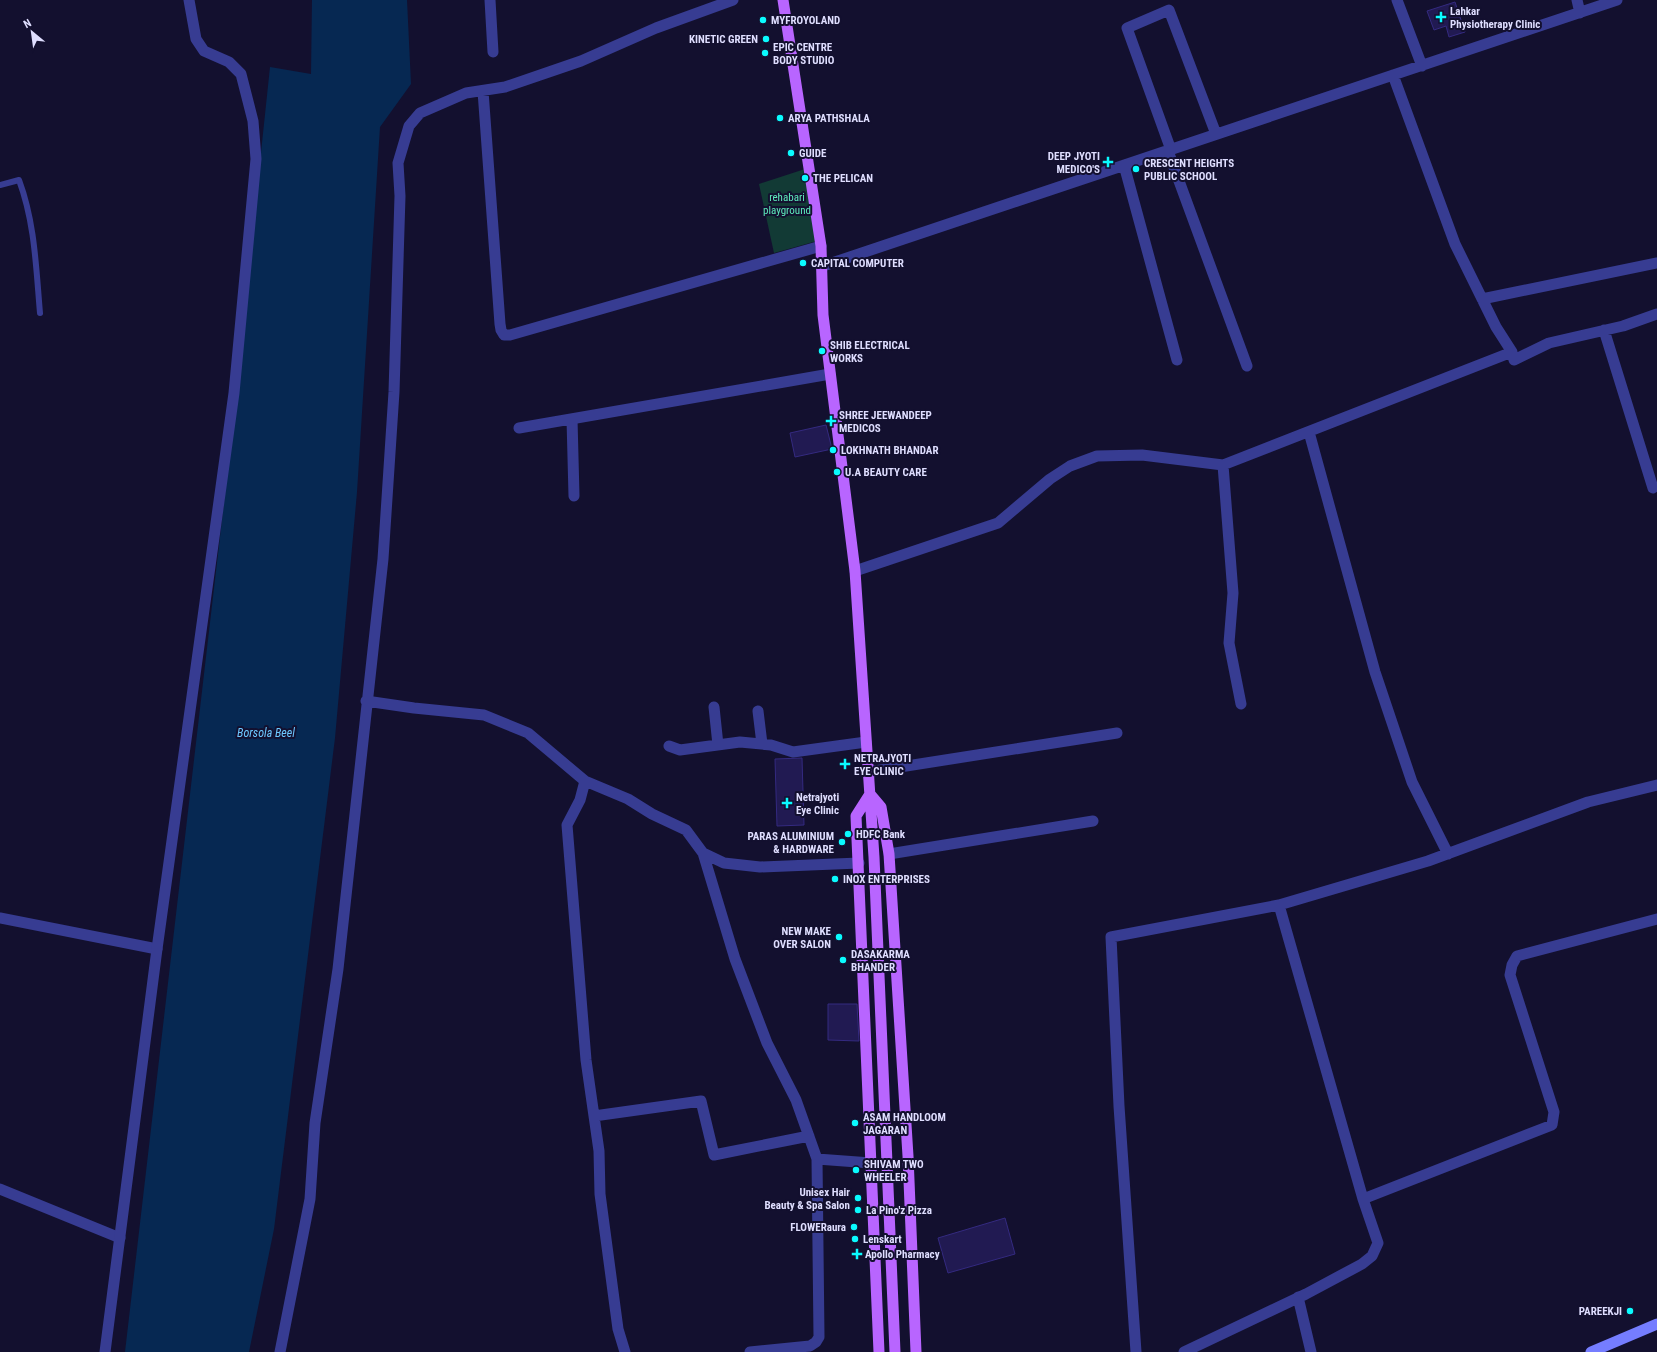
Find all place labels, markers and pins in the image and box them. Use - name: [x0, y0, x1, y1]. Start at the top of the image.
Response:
- place label: Lahkar Physiotherapy Clinic: [1450, 5, 1540, 31]
- marker: Lahkar Physiotherapy Clinic: [1435, 11, 1447, 23]
- place label: MYFROYOLAND: [771, 14, 840, 27]
- marker: MYFROYOLAND: [758, 15, 768, 25]
- place label: KINETIC GREEN: [689, 33, 758, 46]
- marker: KINETIC GREEN: [761, 34, 771, 44]
- place label: EPIC CENTRE BODY STUDIO: [773, 41, 835, 67]
- marker: EPIC CENTRE BODY STUDIO: [760, 48, 770, 58]
- place label: ARYA PATHSHALA: [788, 112, 870, 125]
- marker: ARYA PATHSHALA: [775, 113, 785, 123]
- place label: GUIDE: [799, 147, 827, 160]
- marker: GUIDE: [786, 148, 796, 158]
- place label: DEEP JYOTI MEDICO'S: [1048, 150, 1100, 176]
- marker: DEEP JYOTI MEDICO'S: [1103, 157, 1113, 167]
- place label: CRESCENT HEIGHTS PUBLIC SCHOOL: [1144, 157, 1234, 183]
- marker: CRESCENT HEIGHTS PUBLIC SCHOOL: [1131, 164, 1141, 174]
- place label: THE PELICAN: [813, 172, 873, 185]
- marker: THE PELICAN: [800, 173, 810, 183]
- place label: CAPITAL COMPUTER: [811, 257, 904, 270]
- marker: CAPITAL COMPUTER: [798, 258, 808, 268]
- place label: SHIB ELECTRICAL WORKS: [830, 339, 910, 365]
- marker: SHIB ELECTRICAL WORKS: [817, 346, 827, 356]
- place label: SHREE JEEWANDEEP MEDICOS: [839, 409, 932, 435]
- marker: SHREE JEEWANDEEP MEDICOS: [826, 416, 836, 426]
- place label: LOKHNATH BHANDAR: [841, 444, 938, 457]
- marker: LOKHNATH BHANDAR: [828, 445, 838, 455]
- place label: U.A BEAUTY CARE: [845, 466, 927, 479]
- marker: U.A BEAUTY CARE: [832, 467, 842, 477]
- place label: NETRAJYOTI EYE CLINIC: [854, 752, 911, 778]
- marker: NETRAJYOTI EYE CLINIC: [839, 758, 851, 770]
- place label: Netrajyoti Eye Clinic: [796, 791, 839, 817]
- marker: Netrajyoti Eye Clinic: [781, 797, 793, 809]
- place label: HDFC Bank: [856, 828, 906, 841]
- marker: HDFC Bank: [843, 829, 853, 839]
- place label: PARAS ALUMINIUM & HARDWARE: [747, 830, 835, 856]
- marker: PARAS ALUMINIUM & HARDWARE: [837, 837, 847, 847]
- place label: INOX ENTERPRISES: [843, 873, 930, 886]
- marker: INOX ENTERPRISES: [830, 874, 840, 884]
- place label: NEW MAKE OVER SALON: [773, 925, 832, 951]
- marker: NEW MAKE OVER SALON: [834, 932, 844, 942]
- place label: DASAKARMA BHANDER: [851, 948, 910, 974]
- marker: DASAKARMA BHANDER: [838, 955, 848, 965]
- place label: ASAM HANDLOOM JAGARAN: [863, 1111, 946, 1137]
- marker: ASAM HANDLOOM JAGARAN: [850, 1118, 860, 1128]
- place label: SHIVAM TWO WHEELER: [864, 1158, 924, 1184]
- marker: SHIVAM TWO WHEELER: [851, 1165, 861, 1175]
- place label: Unisex Hair Beauty & Spa Salon: [764, 1186, 850, 1212]
- marker: Unisex Hair Beauty & Spa Salon: [853, 1193, 863, 1203]
- place label: La Pino'z Pizza: [866, 1204, 932, 1217]
- marker: La Pino'z Pizza: [853, 1205, 863, 1215]
- place label: FLOWERaura: [790, 1221, 846, 1234]
- marker: FLOWERaura: [849, 1222, 859, 1232]
- place label: Lenskart: [863, 1233, 902, 1246]
- marker: Lenskart: [850, 1234, 860, 1244]
- place label: Apollo Pharmacy: [865, 1248, 940, 1261]
- marker: Apollo Pharmacy: [852, 1249, 862, 1259]
- place label: PAREEKJI: [1579, 1305, 1622, 1318]
- marker: PAREEKJI: [1625, 1306, 1635, 1316]

